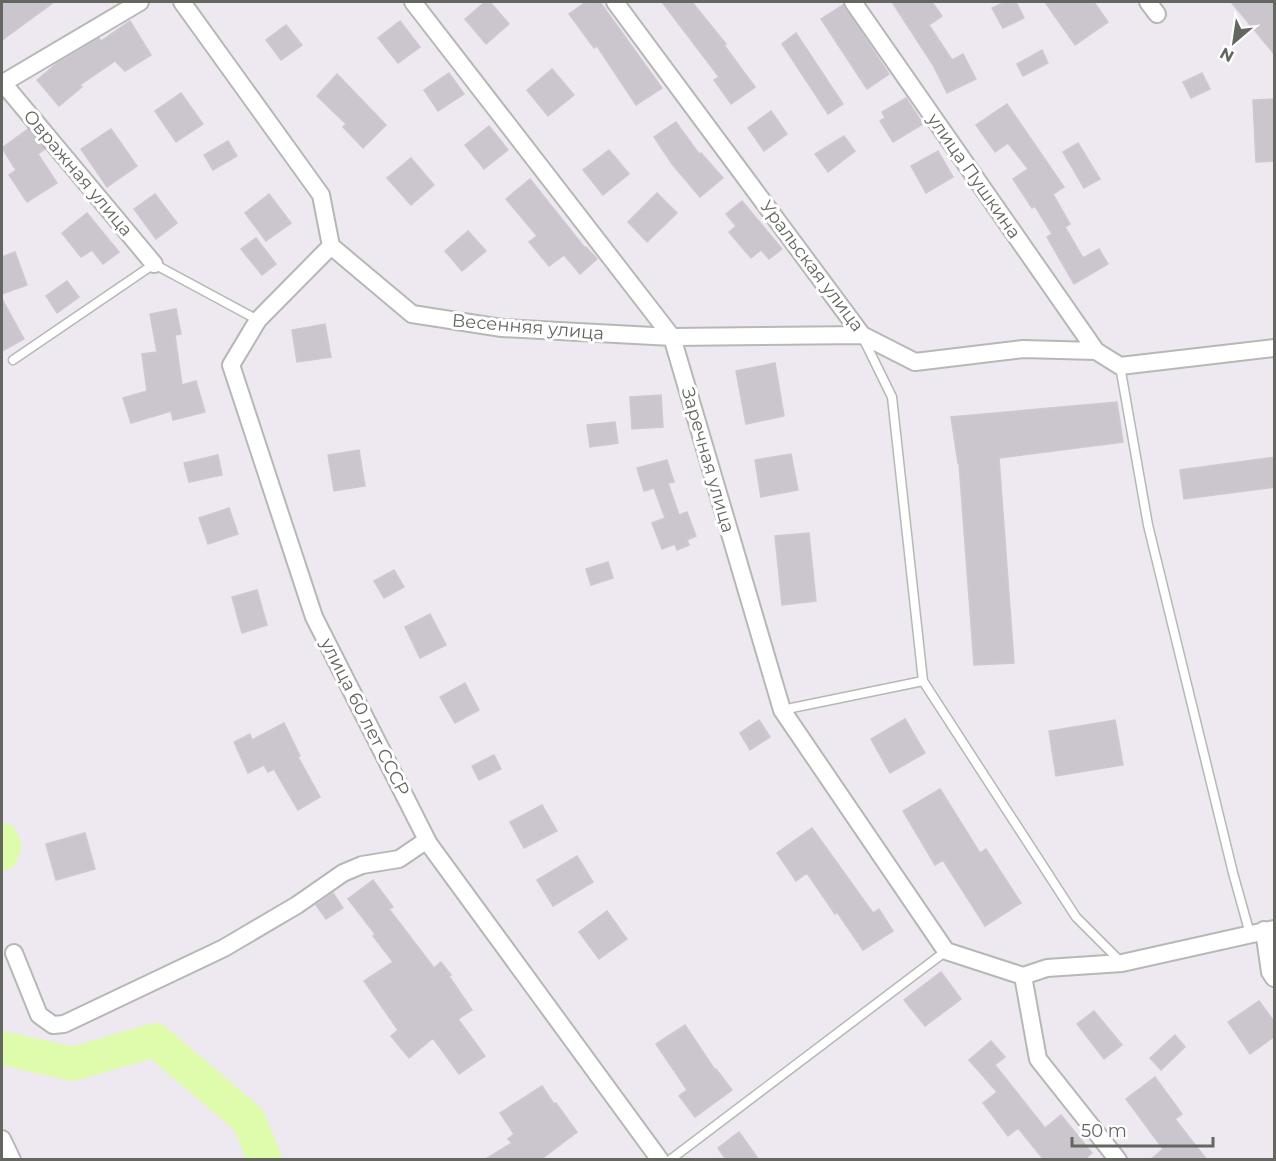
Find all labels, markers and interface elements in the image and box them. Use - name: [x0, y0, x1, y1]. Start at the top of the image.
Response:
- north arrow: [1204, 12, 1264, 72]
- text: N: [1217, 43, 1237, 66]
- street label: Овражная улица: [19, 105, 137, 241]
- street label: улица Пушкина: [922, 108, 1025, 243]
- street label: Уральская улица: [755, 196, 869, 336]
- street label: Весенняя улица: [451, 309, 605, 345]
- street label: Заречная улица: [677, 385, 739, 535]
- street label: улица 60 лет СССР: [315, 634, 414, 800]
- scale bar: [1072, 1110, 1213, 1148]
- text: 50 m: [1081, 1120, 1127, 1142]

